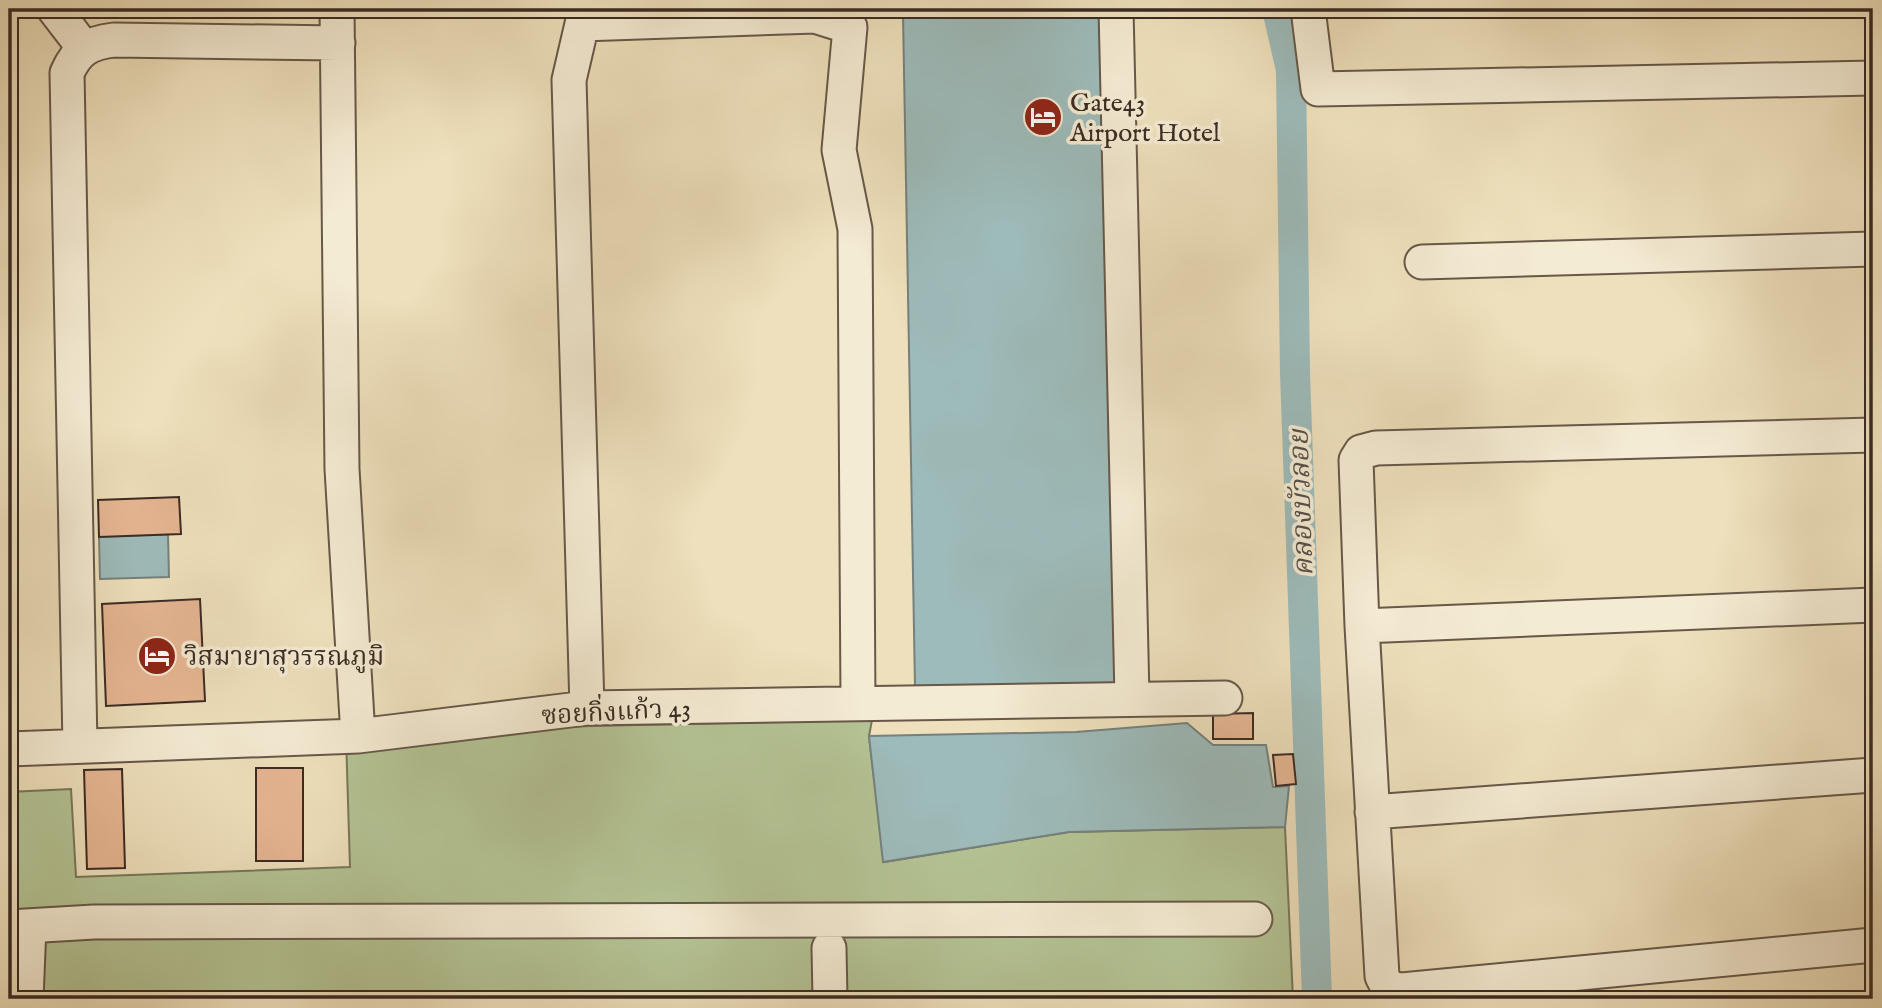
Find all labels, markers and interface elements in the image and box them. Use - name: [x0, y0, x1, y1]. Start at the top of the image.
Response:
- place label: Gate43 Airport Hotel: [1069, 87, 1221, 150]
- hotel icon: Gate43 Airport Hotel: [1022, 96, 1064, 138]
- water label: คลองบัวลอย: [1282, 427, 1323, 577]
- hotel icon: วิสมายาสุวรรณภูมิ: [136, 635, 178, 677]
- place label: วิสมายาสุวรรณภูมิ: [184, 641, 384, 674]
- street label: ซอยกิ่งแก้ว 43: [540, 689, 692, 733]

